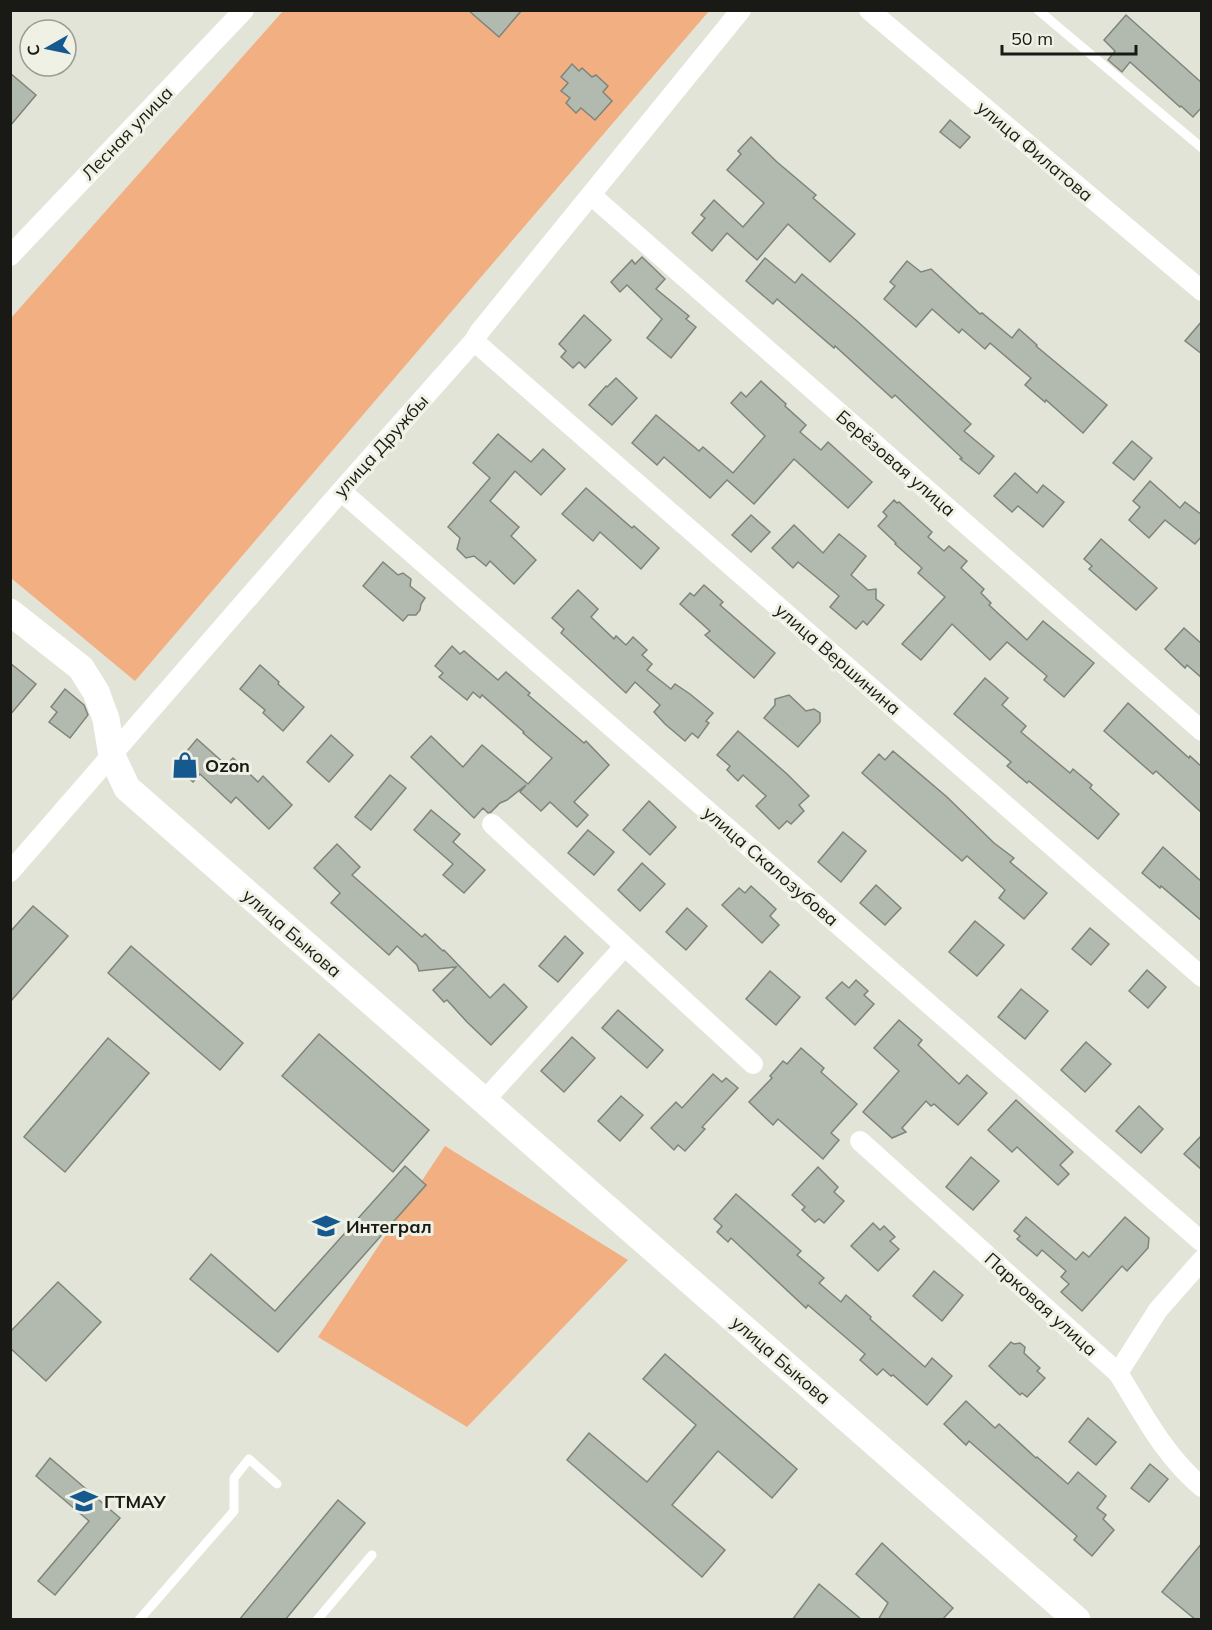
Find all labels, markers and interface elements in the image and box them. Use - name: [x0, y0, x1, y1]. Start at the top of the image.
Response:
- north arrow: [18, 18, 78, 78]
- scale bar: [1002, 18, 1136, 56]
- text: 50 m: [1011, 27, 1053, 50]
- text: С: [22, 43, 44, 57]
- street label: Лесная улица: [77, 81, 177, 185]
- street label: улица Филатова: [972, 96, 1098, 206]
- street label: улица Дружбы: [329, 390, 433, 502]
- street label: Берёзовая улица: [832, 405, 960, 521]
- street label: улица Вершинина: [770, 598, 906, 720]
- shop icon: Ozon: [170, 750, 200, 780]
- place label: Ozon: [205, 754, 250, 777]
- street label: улица Скалозубова: [699, 801, 843, 931]
- street label: улица Быкова: [238, 884, 346, 982]
- school or university icon: Интеграл: [311, 1211, 341, 1241]
- place label: Интеграл: [346, 1215, 432, 1238]
- street label: Парковая улица: [980, 1247, 1102, 1361]
- street label: улица Быкова: [727, 1311, 835, 1409]
- school or university icon: ГТМАУ: [69, 1486, 99, 1516]
- place label: ГТМАУ: [104, 1490, 167, 1513]

